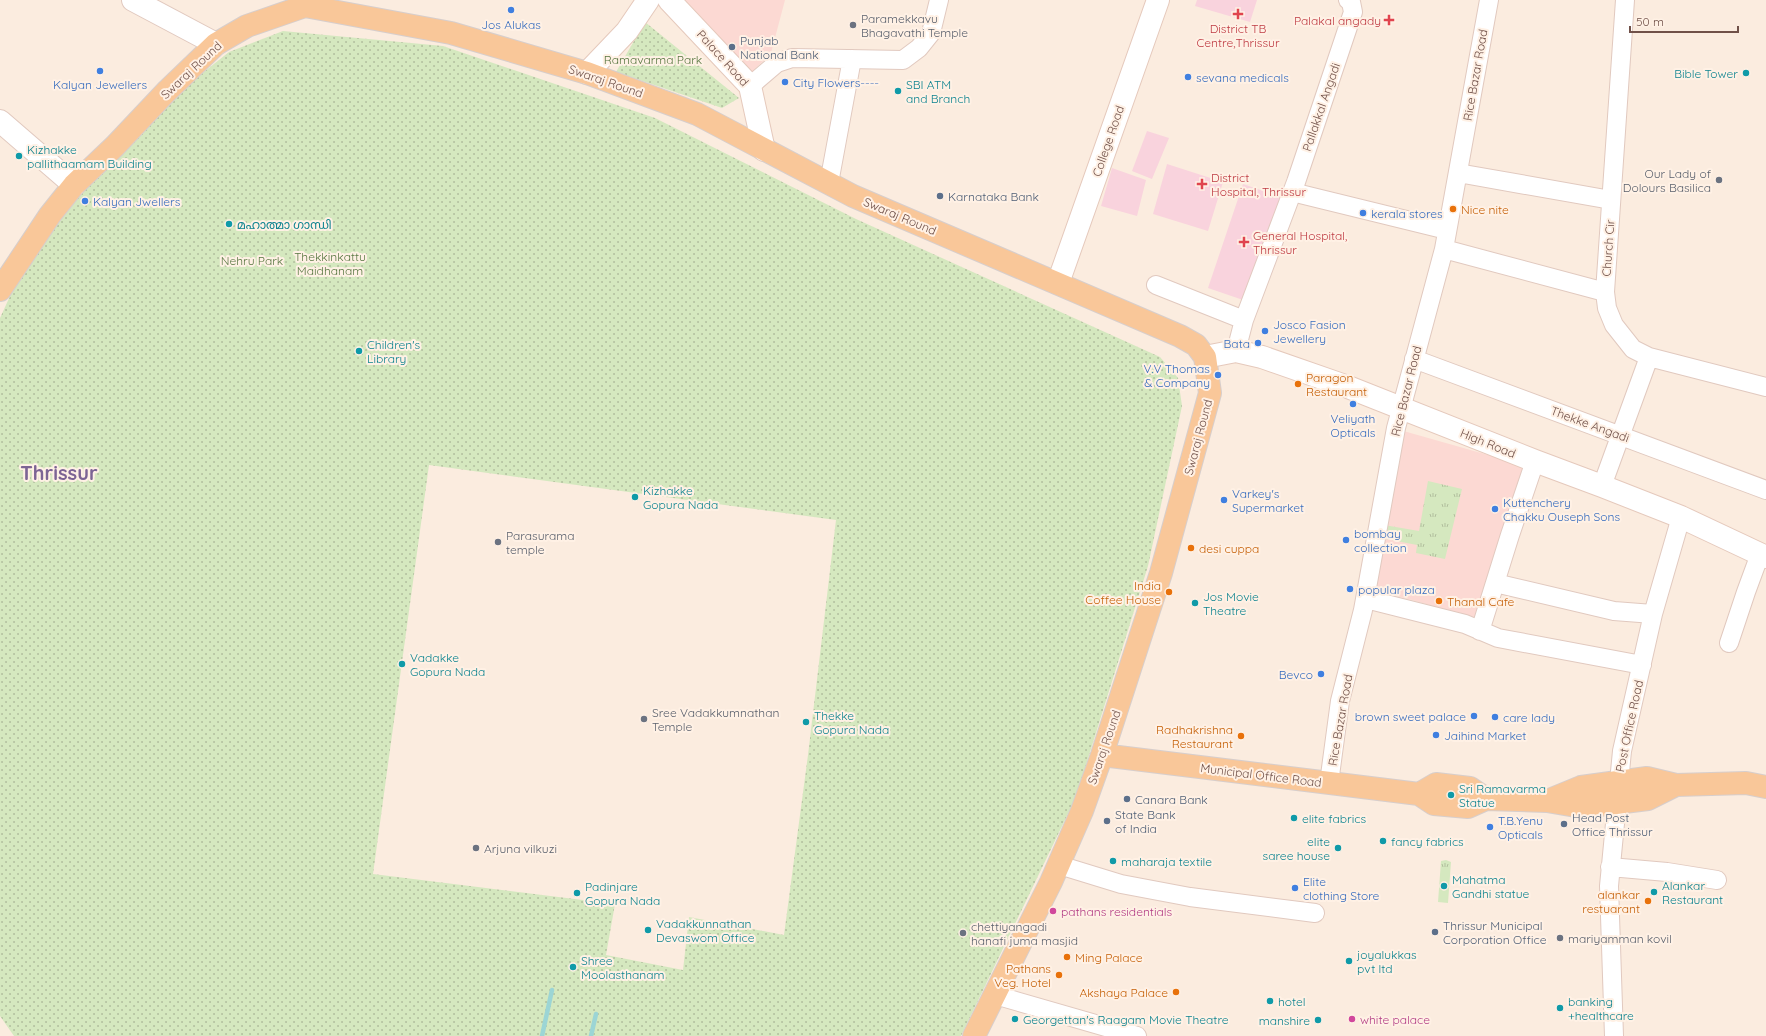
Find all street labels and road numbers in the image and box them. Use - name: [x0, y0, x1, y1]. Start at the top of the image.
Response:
- street label: Palace Road: [694, 27, 752, 89]
- street label: Rice Bazar Road: [1460, 28, 1490, 122]
- street label: Swaraj Round: [157, 38, 225, 102]
- street label: Swaraj Round: [567, 61, 645, 101]
- street label: Pallakkal Angadi: [1299, 61, 1343, 153]
- street label: College Road: [1089, 103, 1127, 179]
- street label: Swaraj Round: [861, 194, 939, 238]
- street label: Church Cir: [1599, 219, 1618, 277]
- street label: Rice Bazar Road: [1388, 344, 1424, 438]
- street label: Swaraj Round: [1181, 398, 1215, 476]
- street label: Thekke Angadi: [1549, 403, 1631, 445]
- street label: High Road: [1458, 425, 1518, 461]
- street label: Rice Bazar Road: [1325, 673, 1355, 767]
- street label: Post Office Road: [1612, 679, 1646, 773]
- street label: Swaraj Round: [1084, 708, 1124, 786]
- street label: Municipal Office Road: [1200, 760, 1322, 790]

